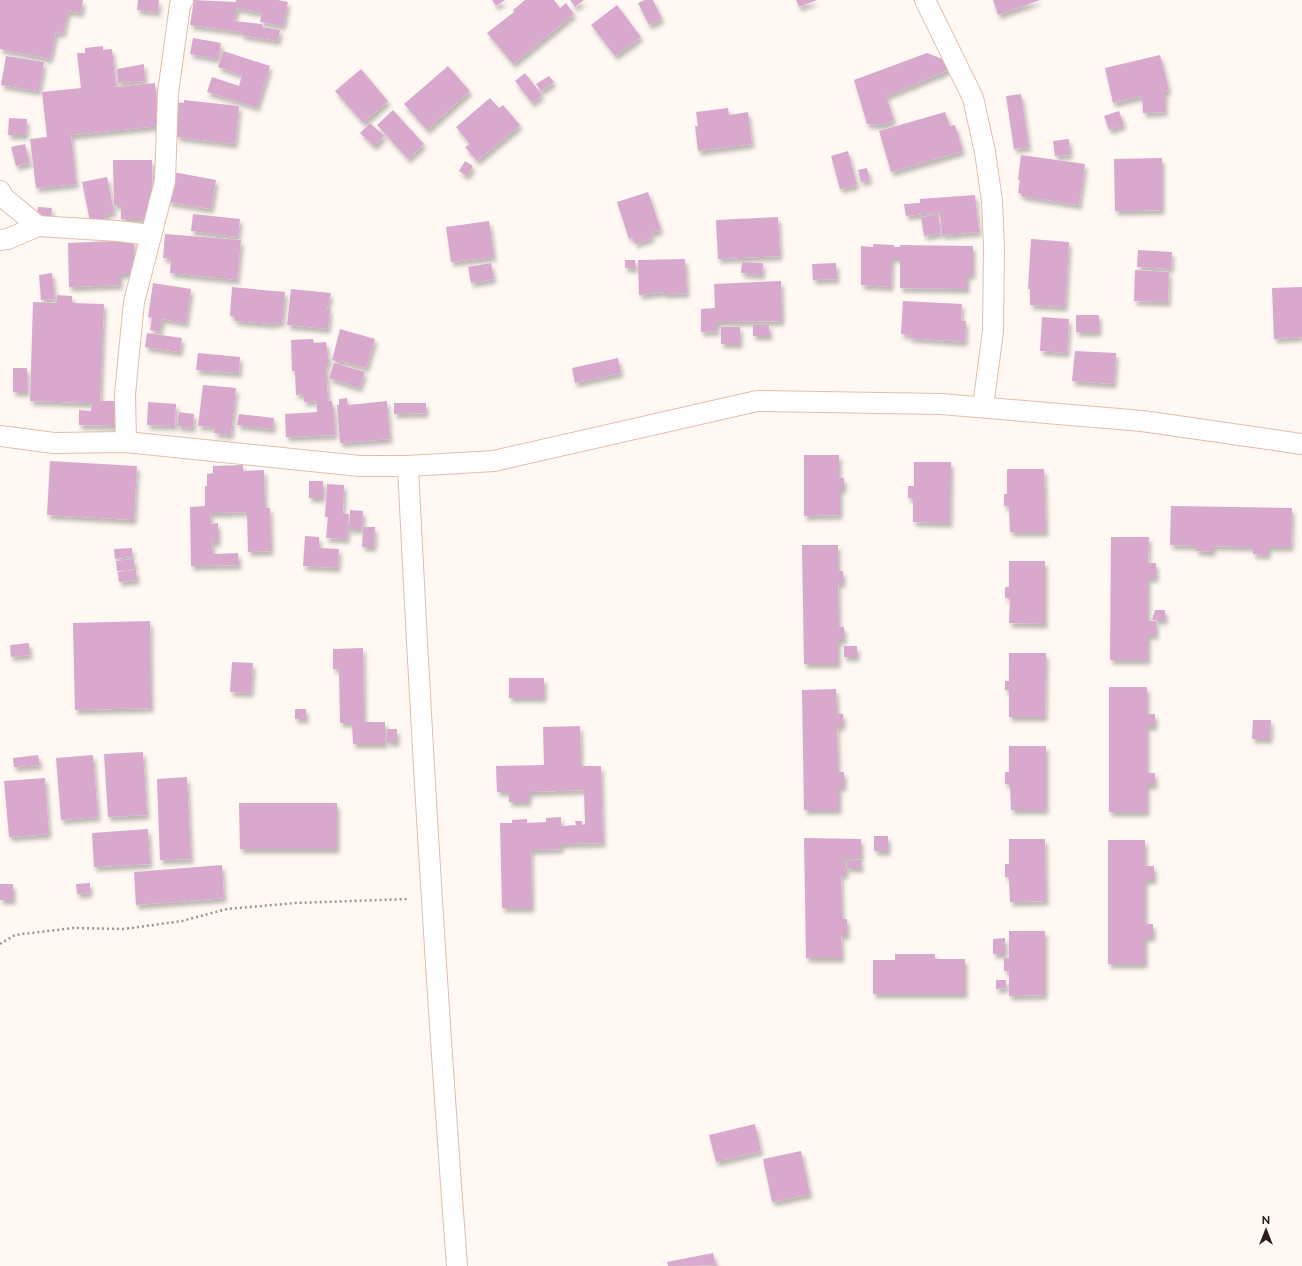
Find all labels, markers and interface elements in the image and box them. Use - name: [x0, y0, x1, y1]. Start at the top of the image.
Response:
- north arrow: [1246, 1210, 1286, 1250]
- text: N: [1262, 1214, 1270, 1227]

